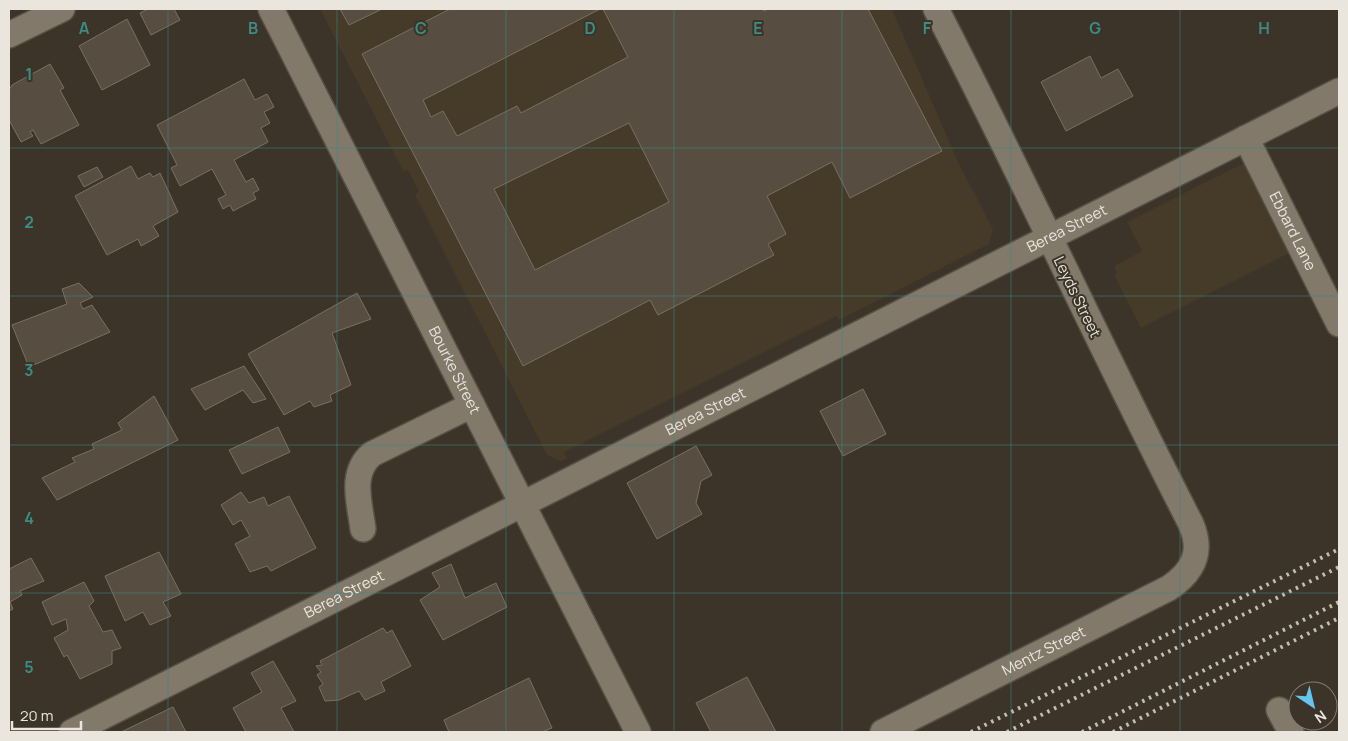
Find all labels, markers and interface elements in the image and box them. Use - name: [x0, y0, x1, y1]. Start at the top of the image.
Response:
- text: A: [79, 17, 90, 39]
- text: B: [248, 17, 258, 39]
- text: C: [415, 17, 427, 39]
- text: D: [584, 17, 596, 39]
- text: E: [753, 17, 763, 39]
- text: F: [923, 17, 932, 39]
- text: G: [1089, 17, 1101, 39]
- text: H: [1258, 17, 1270, 39]
- text: 1: [25, 63, 33, 85]
- street label: Ebbard Lane: [1264, 188, 1322, 274]
- street label: Berea Street: [1023, 199, 1110, 257]
- text: 2: [24, 211, 34, 233]
- street label: Leyds Street: [1049, 253, 1106, 341]
- street label: Bourke Street: [424, 323, 486, 417]
- text: 3: [24, 359, 34, 381]
- street label: Berea Street: [662, 382, 749, 440]
- text: 4: [24, 507, 34, 529]
- street label: Berea Street: [300, 565, 388, 623]
- street label: Mentz Street: [998, 621, 1089, 680]
- text: 5: [24, 656, 34, 678]
- north arrow: [1288, 681, 1338, 731]
- scale bar: [12, 698, 81, 730]
- text: 20 m: [20, 705, 53, 726]
- text: N: [1311, 706, 1330, 728]

